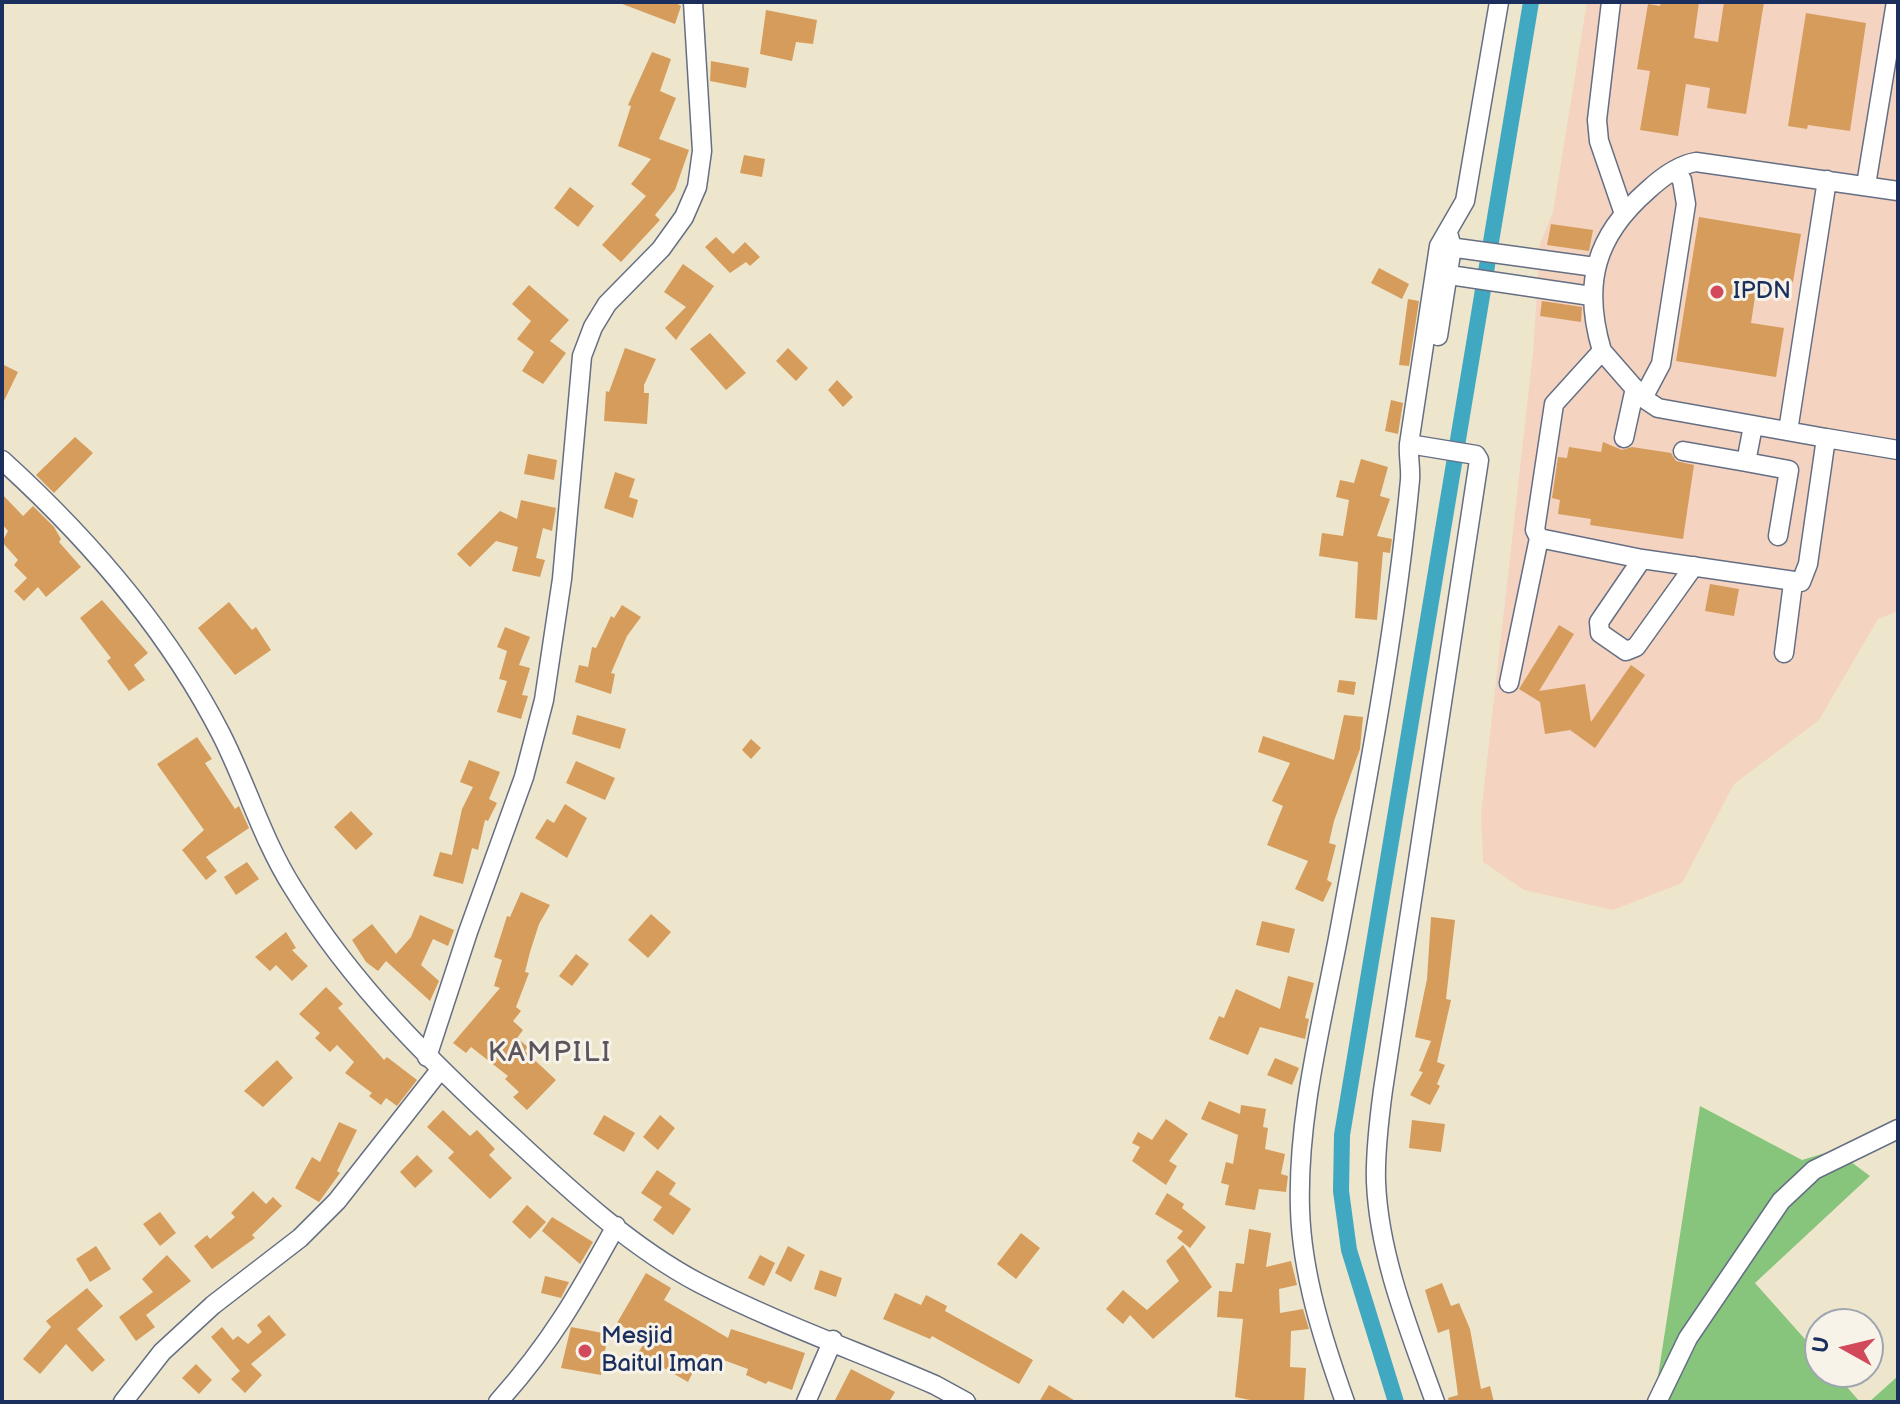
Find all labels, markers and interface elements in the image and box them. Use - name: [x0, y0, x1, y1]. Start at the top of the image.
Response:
- place label: IPDN: [1733, 278, 1791, 306]
- marker: IPDN: [1708, 283, 1726, 301]
- district label: KAMPILI: [488, 1037, 612, 1071]
- north arrow: [1804, 1308, 1884, 1388]
- place label: Mesjid Baitul Iman: [601, 1323, 723, 1379]
- text: U: [1807, 1335, 1836, 1355]
- marker: Mesjid Baitul Iman: [576, 1342, 594, 1360]

